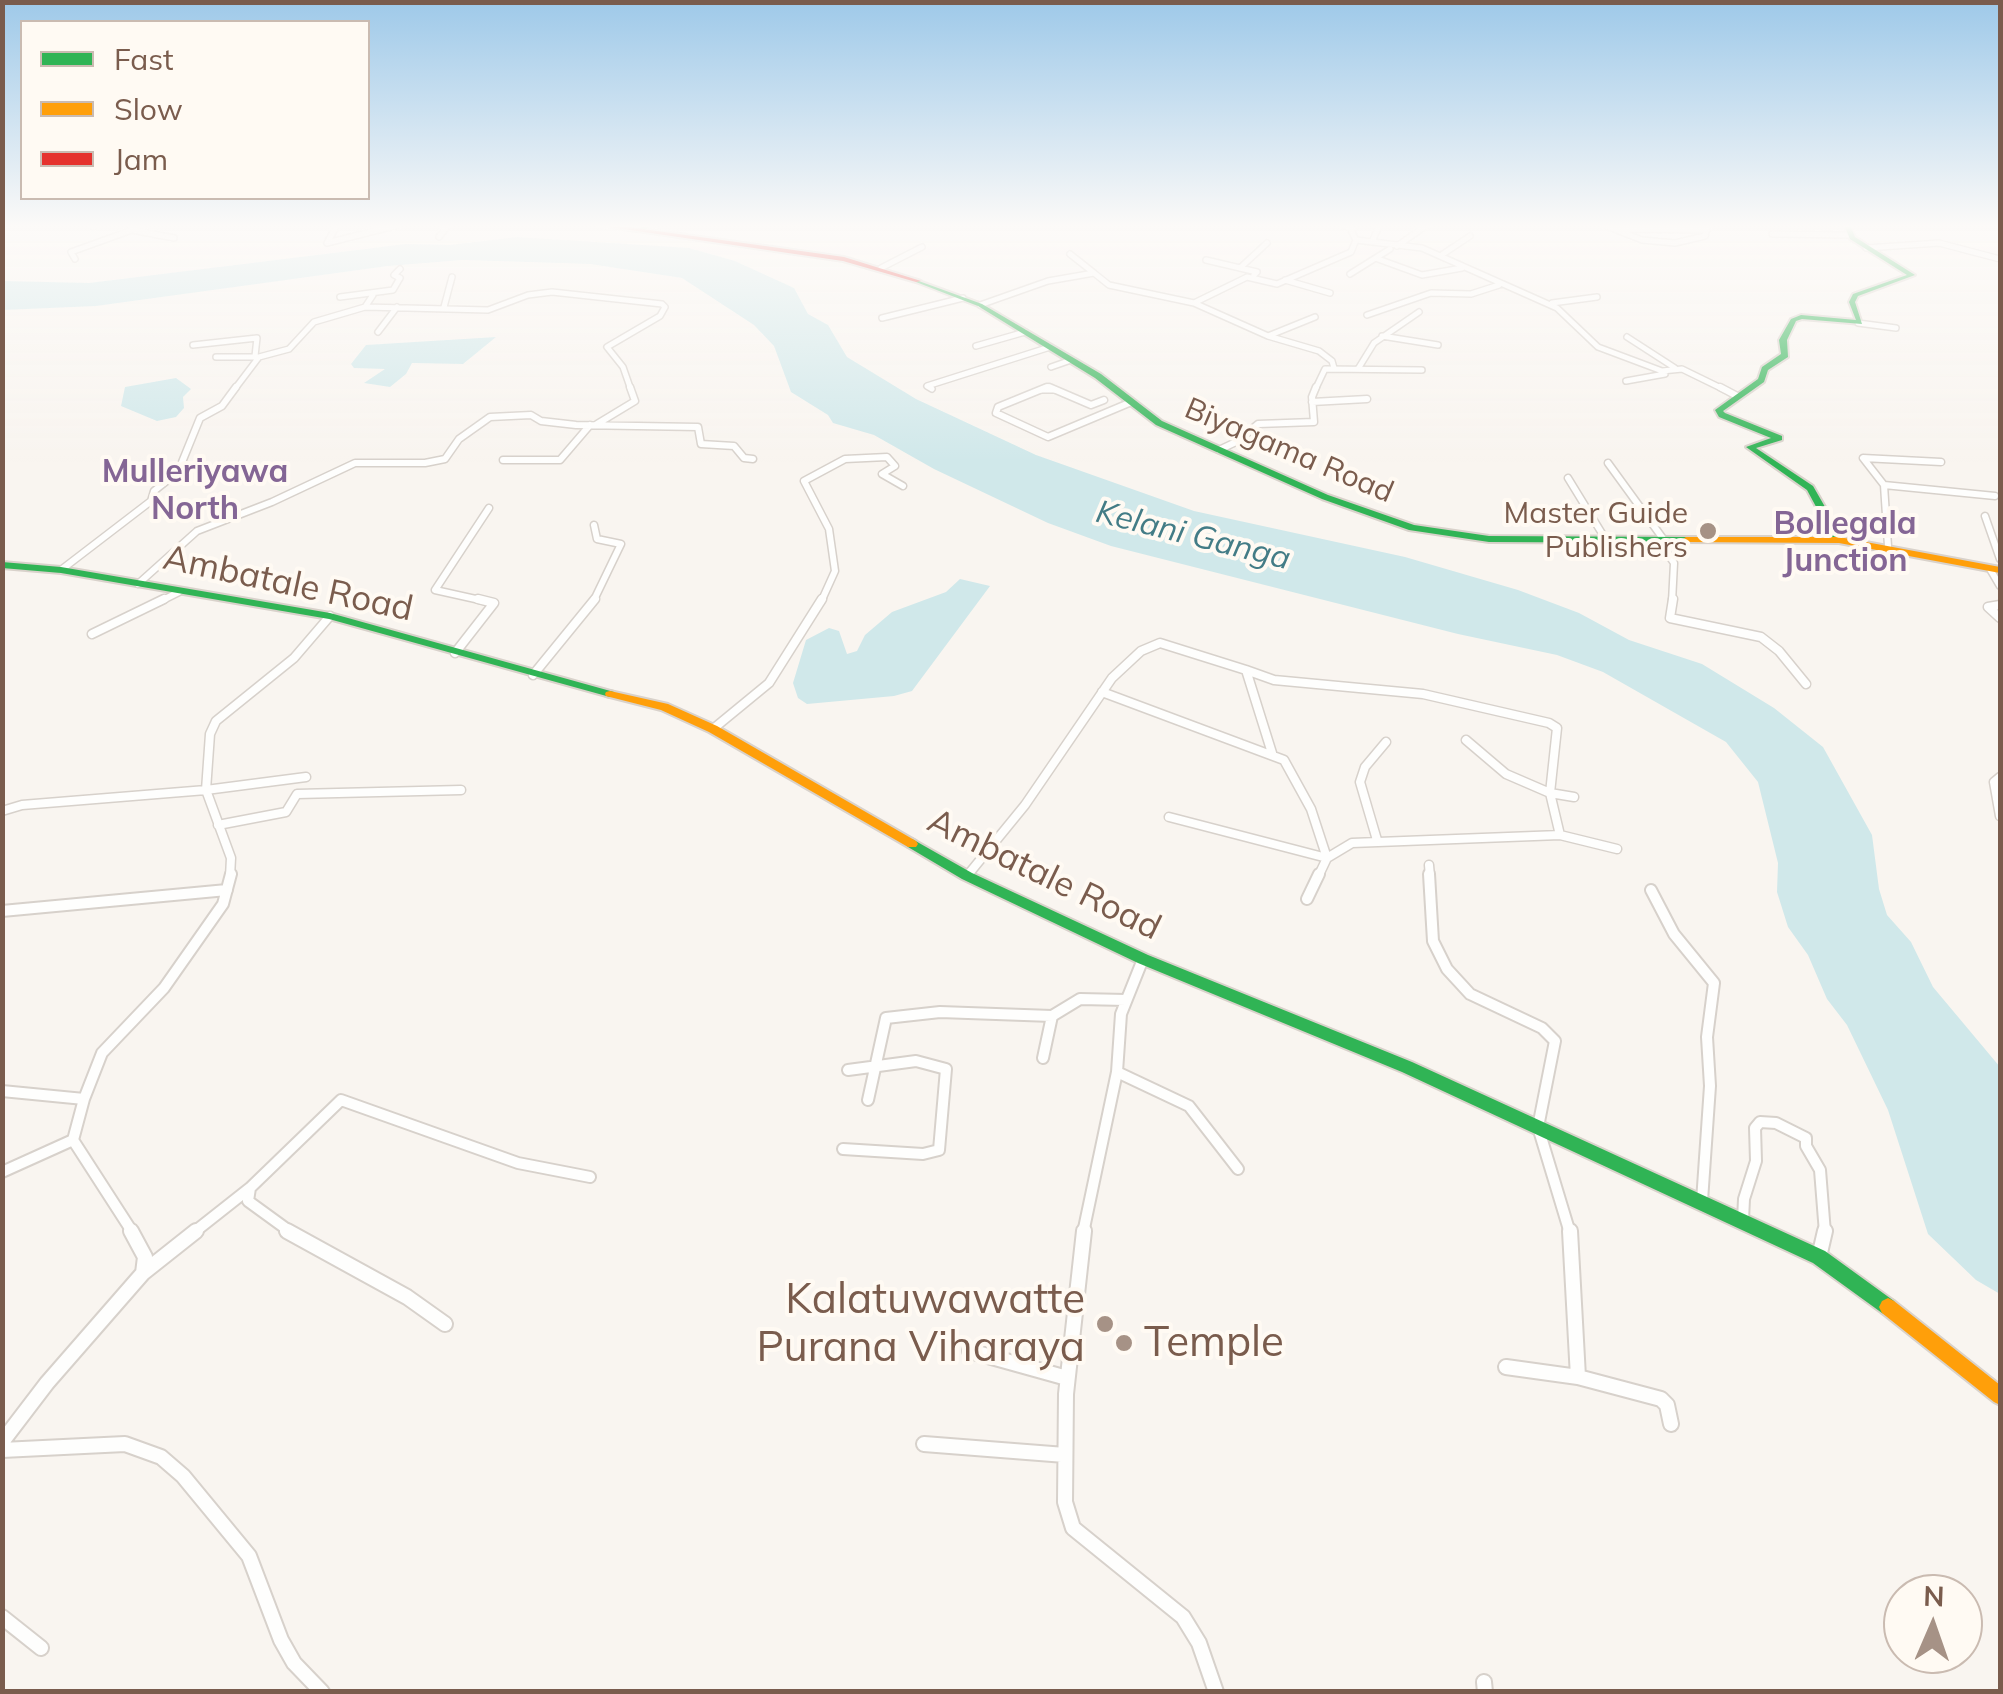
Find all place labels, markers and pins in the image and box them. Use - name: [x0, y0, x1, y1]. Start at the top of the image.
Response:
- place label: Master Guide Publishers: [1503, 496, 1688, 566]
- marker: Master Guide Publishers: [1697, 520, 1719, 542]
- place label: Kalatuwawatte Purana Viharaya: [756, 1275, 1085, 1374]
- marker: Kalatuwawatte Purana Viharaya: [1094, 1313, 1116, 1335]
- place label: Temple: [1144, 1318, 1284, 1368]
- marker: Temple: [1113, 1332, 1135, 1354]

